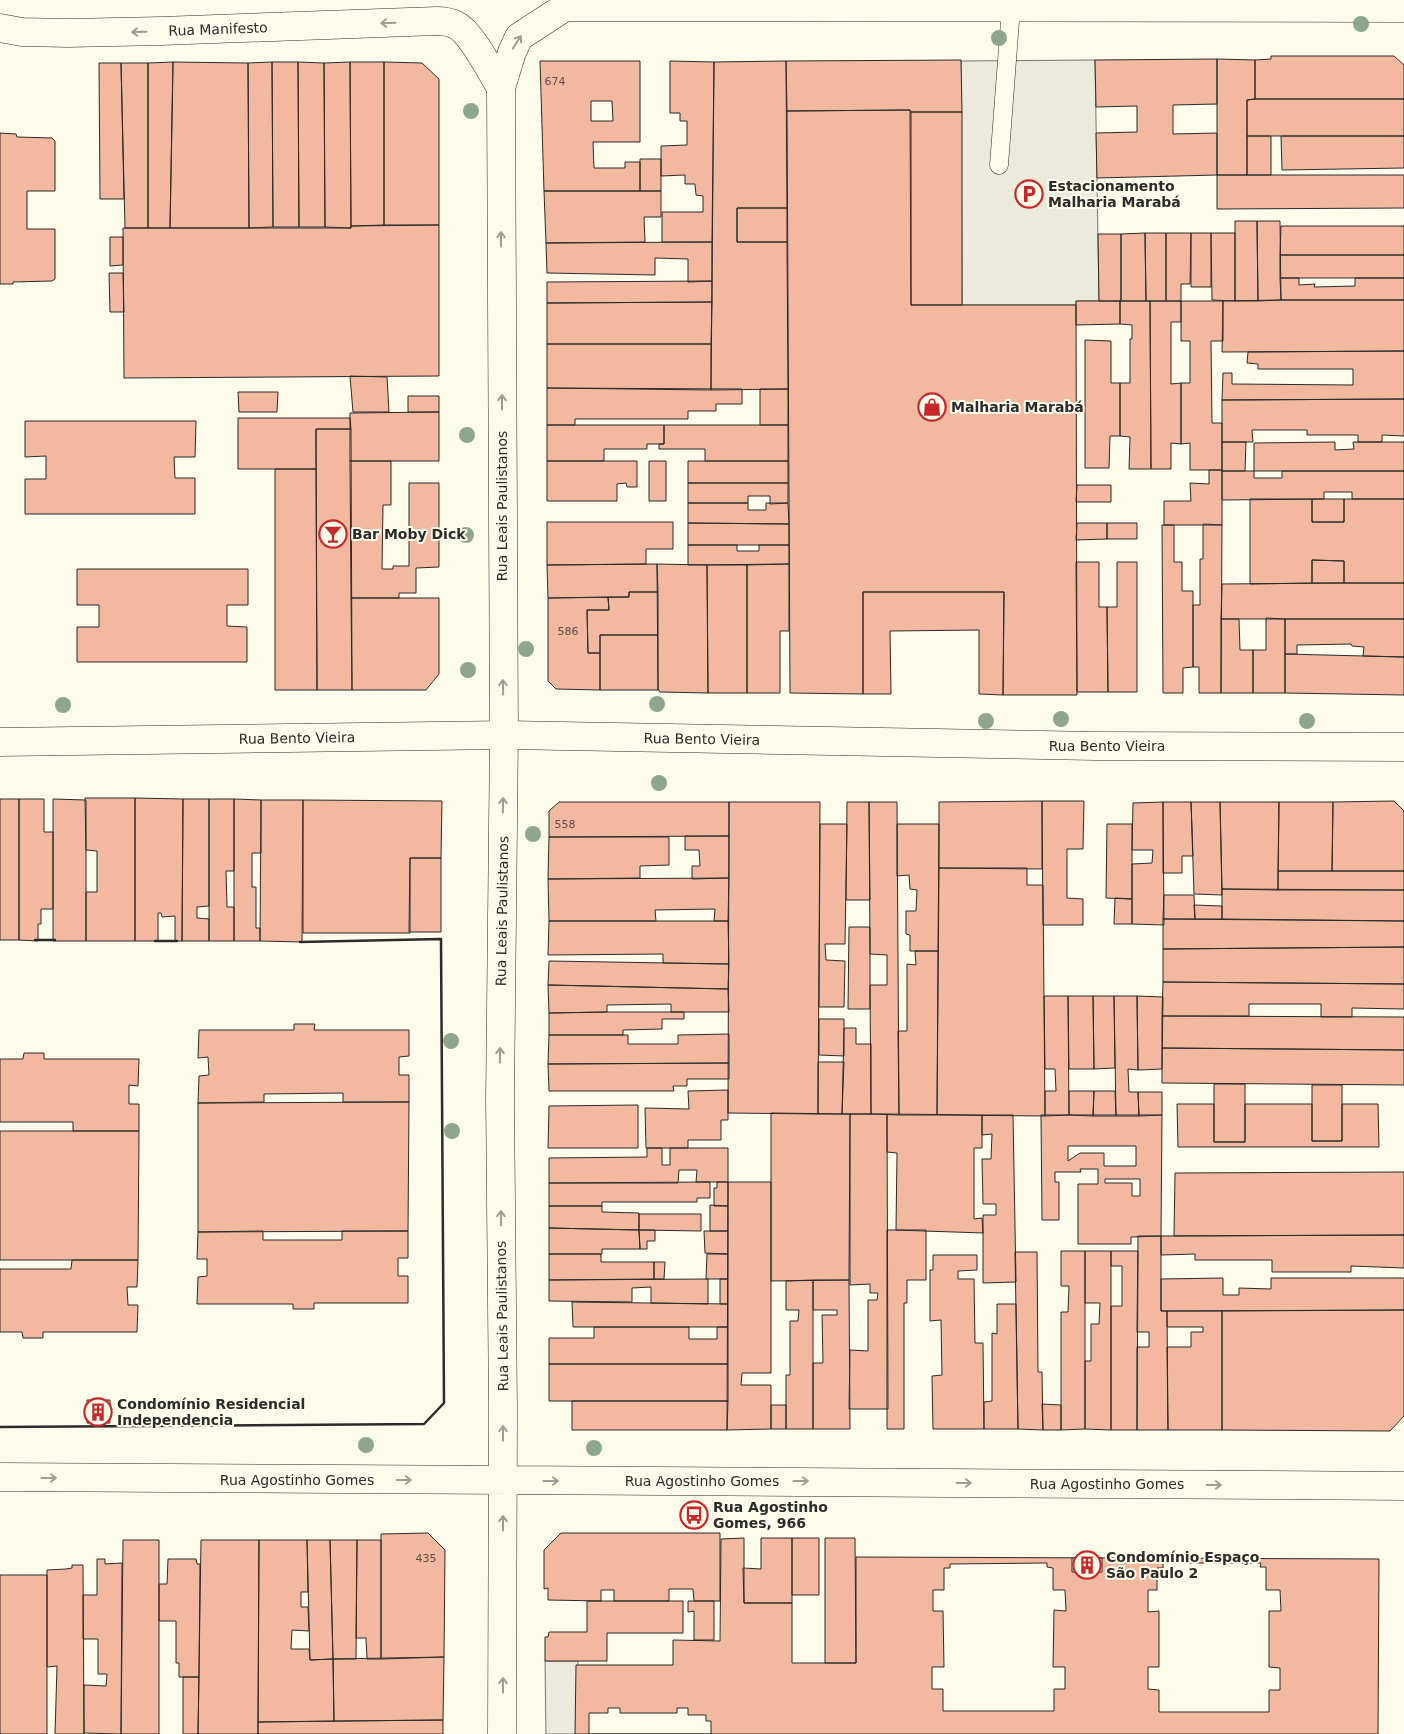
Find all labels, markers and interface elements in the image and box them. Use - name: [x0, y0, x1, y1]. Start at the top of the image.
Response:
- one-way arrow: [381, 18, 397, 27]
- street label: Rua Manifesto: [168, 19, 268, 39]
- one-way arrow: [131, 27, 147, 36]
- one-way arrow: [513, 36, 523, 50]
- house number: 674: [545, 75, 566, 88]
- place label: Estacionamento Malharia Marabá: [1048, 178, 1181, 210]
- parking icon: Estacionamento Malharia Marabá: [1014, 179, 1044, 209]
- one-way arrow: [496, 231, 506, 248]
- shop icon: Malharia Marabá: [917, 392, 947, 422]
- one-way arrow: [497, 394, 507, 410]
- place label: Malharia Marabá: [951, 399, 1084, 415]
- street label: Rua Leais Paulistanos: [494, 431, 510, 581]
- bar icon: Bar Moby Dick: [318, 519, 348, 549]
- place label: Bar Moby Dick: [352, 526, 466, 542]
- house number: 586: [558, 625, 579, 638]
- one-way arrow: [498, 679, 508, 695]
- street label: Rua Bento Vieira: [239, 729, 355, 747]
- street label: Rua Bento Vieira: [644, 730, 760, 748]
- street label: Rua Bento Vieira: [1049, 738, 1165, 754]
- one-way arrow: [498, 797, 508, 814]
- house number: 558: [555, 818, 576, 831]
- street label: Rua Leais Paulistanos: [493, 836, 511, 986]
- one-way arrow: [495, 1047, 505, 1064]
- one-way arrow: [496, 1210, 506, 1226]
- street label: Rua Leais Paulistanos: [493, 1241, 511, 1391]
- place label: Condomínio Residencial Independencia: [117, 1396, 305, 1428]
- building icon: Condomínio Residencial Independencia: [83, 1397, 113, 1427]
- one-way arrow: [498, 1425, 508, 1441]
- street label: Rua Agostinho Gomes: [220, 1472, 374, 1488]
- one-way arrow: [40, 1473, 56, 1483]
- street label: Rua Agostinho Gomes: [625, 1473, 779, 1489]
- one-way arrow: [395, 1476, 411, 1485]
- one-way arrow: [542, 1476, 559, 1486]
- one-way arrow: [792, 1476, 809, 1486]
- street label: Rua Agostinho Gomes: [1030, 1476, 1184, 1492]
- one-way arrow: [955, 1478, 971, 1488]
- one-way arrow: [1205, 1480, 1221, 1490]
- place label: Rua Agostinho Gomes, 966: [713, 1499, 828, 1531]
- bus stop icon: Rua Agostinho Gomes, 966: [679, 1500, 709, 1530]
- one-way arrow: [498, 1515, 508, 1532]
- place label: Condomínio Espaço São Paulo 2: [1106, 1549, 1260, 1581]
- building icon: Condomínio Espaço São Paulo 2: [1072, 1550, 1102, 1580]
- house number: 435: [416, 1552, 437, 1565]
- one-way arrow: [498, 1678, 508, 1694]

